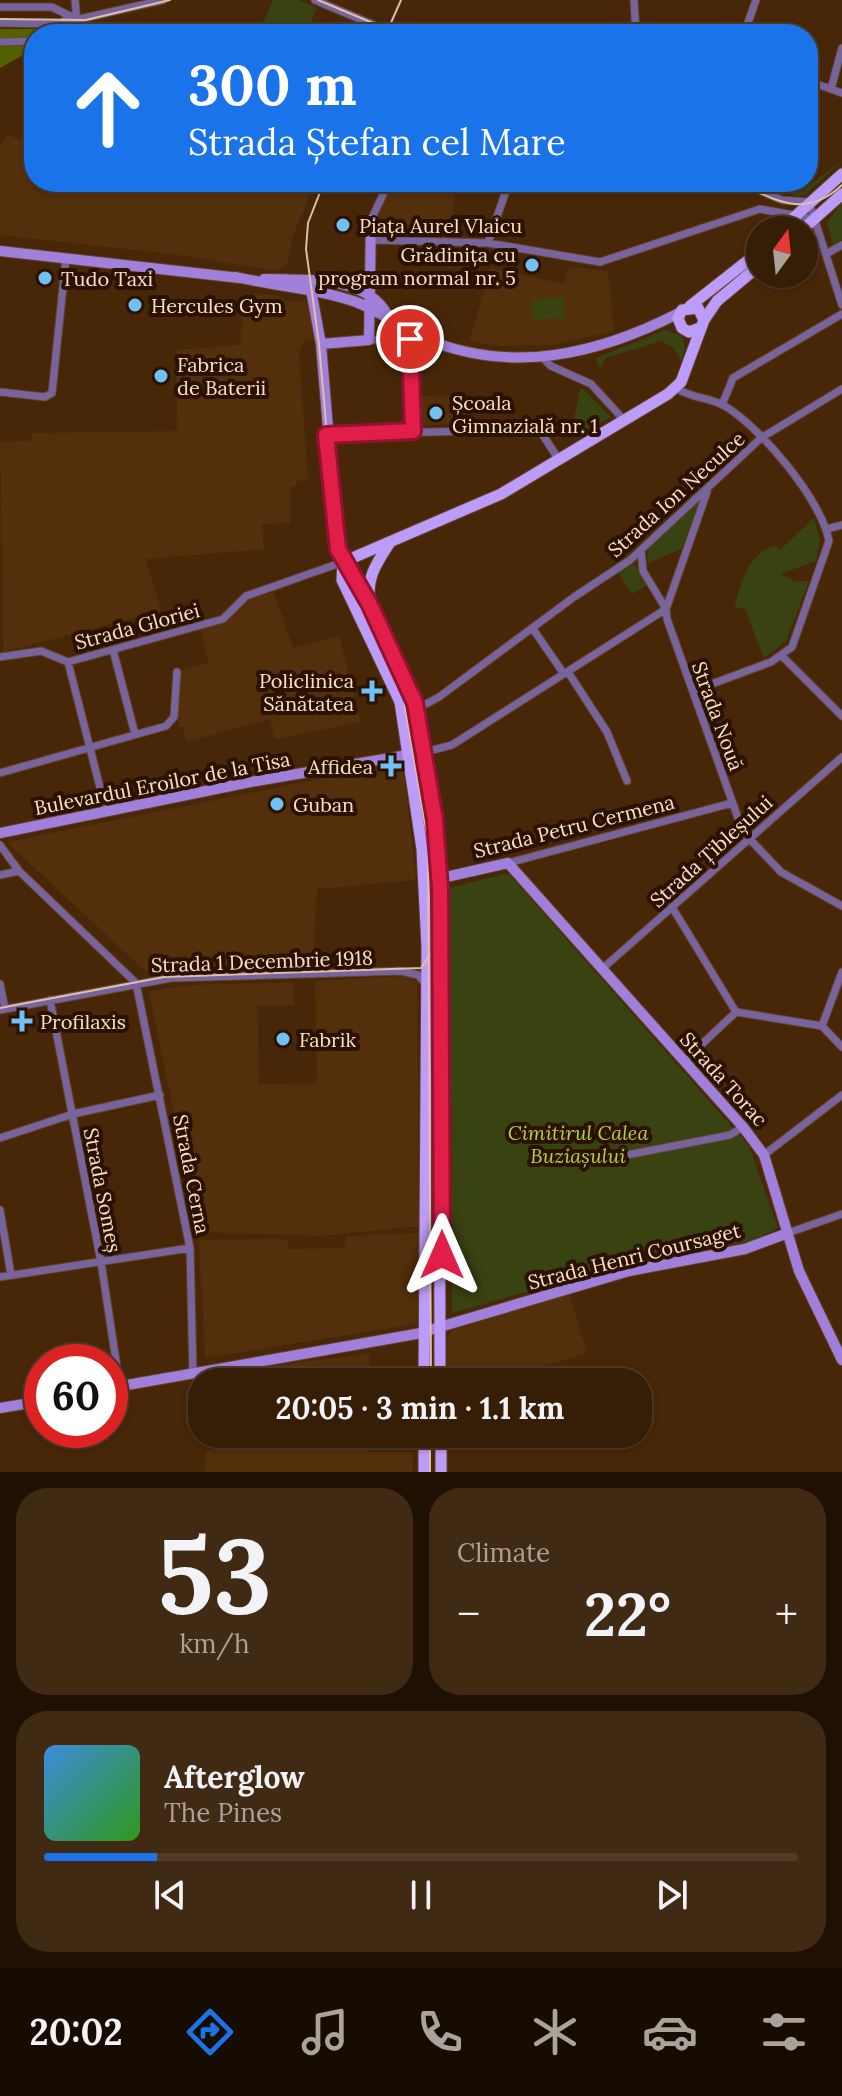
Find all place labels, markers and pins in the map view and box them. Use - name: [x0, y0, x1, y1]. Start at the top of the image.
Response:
- place label: Piața Aurel Vlaicu: [359, 213, 522, 238]
- marker: Piața Aurel Vlaicu: [334, 216, 352, 234]
- place label: Grădinița cu program normal nr. 5: [318, 242, 516, 290]
- marker: Grădinița cu program normal nr. 5: [523, 256, 541, 274]
- place label: Tudo Taxi: [61, 266, 153, 291]
- marker: Tudo Taxi: [36, 269, 54, 287]
- place label: Hercules Gym: [151, 293, 283, 318]
- marker: Hercules Gym: [126, 296, 144, 314]
- pin: [376, 305, 444, 373]
- place label: Fabrica de Baterii: [177, 352, 266, 400]
- marker: Fabrica de Baterii: [152, 367, 170, 385]
- place label: Școala Gimnazială nr. 1: [452, 390, 598, 438]
- marker: Școala Gimnazială nr. 1: [427, 404, 445, 422]
- place label: Policlinica Sănătatea: [259, 668, 354, 716]
- marker: Policlinica Sănătatea: [361, 680, 383, 702]
- place label: Affidea: [307, 754, 373, 779]
- marker: Affidea: [380, 755, 402, 777]
- place label: Guban: [293, 792, 354, 817]
- marker: Guban: [268, 795, 286, 813]
- place label: Profilaxis: [40, 1009, 126, 1034]
- marker: Profilaxis: [11, 1010, 33, 1032]
- place label: Fabrik: [299, 1027, 356, 1052]
- marker: Fabrik: [274, 1030, 292, 1048]

